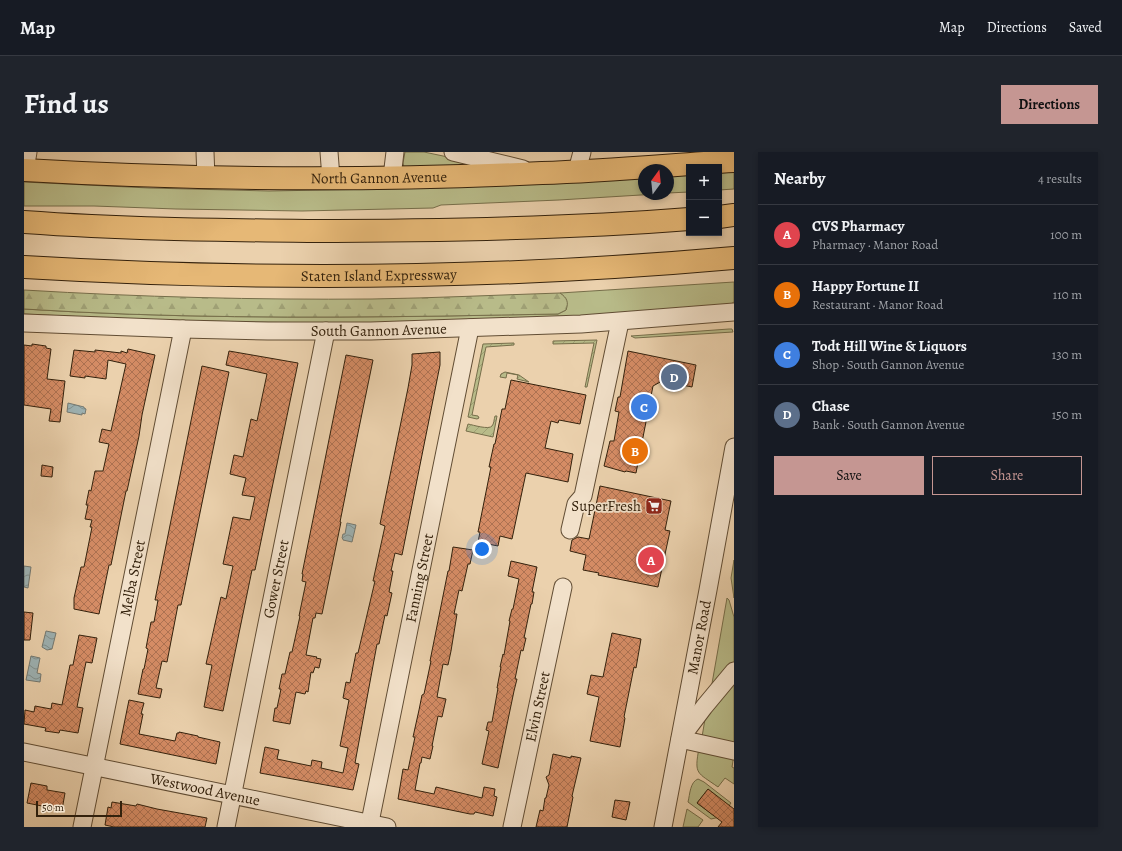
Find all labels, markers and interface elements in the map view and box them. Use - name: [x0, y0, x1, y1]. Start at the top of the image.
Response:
- text: Map: [20, 15, 55, 41]
- text: Map: [939, 18, 965, 37]
- text: Directions: [987, 18, 1047, 37]
- text: Saved: [1069, 18, 1102, 37]
- text: Find us: [24, 85, 109, 123]
- button: Directions: [1001, 85, 1098, 124]
- north arrow: [638, 164, 674, 200]
- map controls: [686, 164, 722, 236]
- button: +: [686, 164, 722, 200]
- street label: North Gannon Avenue: [311, 166, 448, 188]
- text: Nearby: [774, 167, 825, 190]
- text: 4 results: [1038, 170, 1082, 187]
- button: −: [686, 200, 722, 236]
- text: CVS Pharmacy: [812, 216, 905, 236]
- text: A: [783, 226, 791, 243]
- text: 100 m: [1050, 226, 1082, 243]
- text: Pharmacy · Manor Road: [812, 236, 938, 253]
- street label: Staten Island Expressway: [301, 264, 457, 286]
- text: Happy Fortune II: [812, 276, 919, 296]
- text: B: [783, 286, 791, 303]
- text: 110 m: [1053, 286, 1082, 303]
- text: Restaurant · Manor Road: [812, 296, 943, 313]
- street label: South Gannon Avenue: [311, 318, 447, 341]
- text: Todt Hill Wine & Liquors: [812, 336, 967, 356]
- text: C: [783, 346, 791, 363]
- text: 130 m: [1052, 346, 1082, 363]
- text: Shop · South Gannon Avenue: [812, 356, 964, 373]
- pin: D: [661, 362, 687, 392]
- pin: C: [631, 392, 657, 422]
- text: Chase: [812, 396, 850, 416]
- text: D: [782, 406, 792, 423]
- text: 150 m: [1052, 406, 1082, 423]
- text: Bank · South Gannon Avenue: [812, 416, 965, 433]
- pin: B: [622, 436, 648, 466]
- button: Save: [774, 456, 924, 495]
- button: Share: [932, 456, 1082, 495]
- place label: SuperFresh: [571, 496, 641, 516]
- supermarket icon: SuperFresh: [644, 496, 664, 516]
- street label: Fanning Street: [401, 532, 438, 624]
- street label: Melba Street: [115, 538, 150, 618]
- street label: Gower Street: [258, 538, 294, 620]
- your location: [472, 539, 492, 559]
- pin: A: [638, 545, 664, 575]
- street label: Manor Road: [682, 598, 716, 676]
- street label: Elvin Street: [520, 670, 555, 744]
- street label: Westwood Avenue: [147, 768, 262, 811]
- scale bar: [36, 799, 122, 818]
- text: 50 m: [42, 800, 64, 815]

